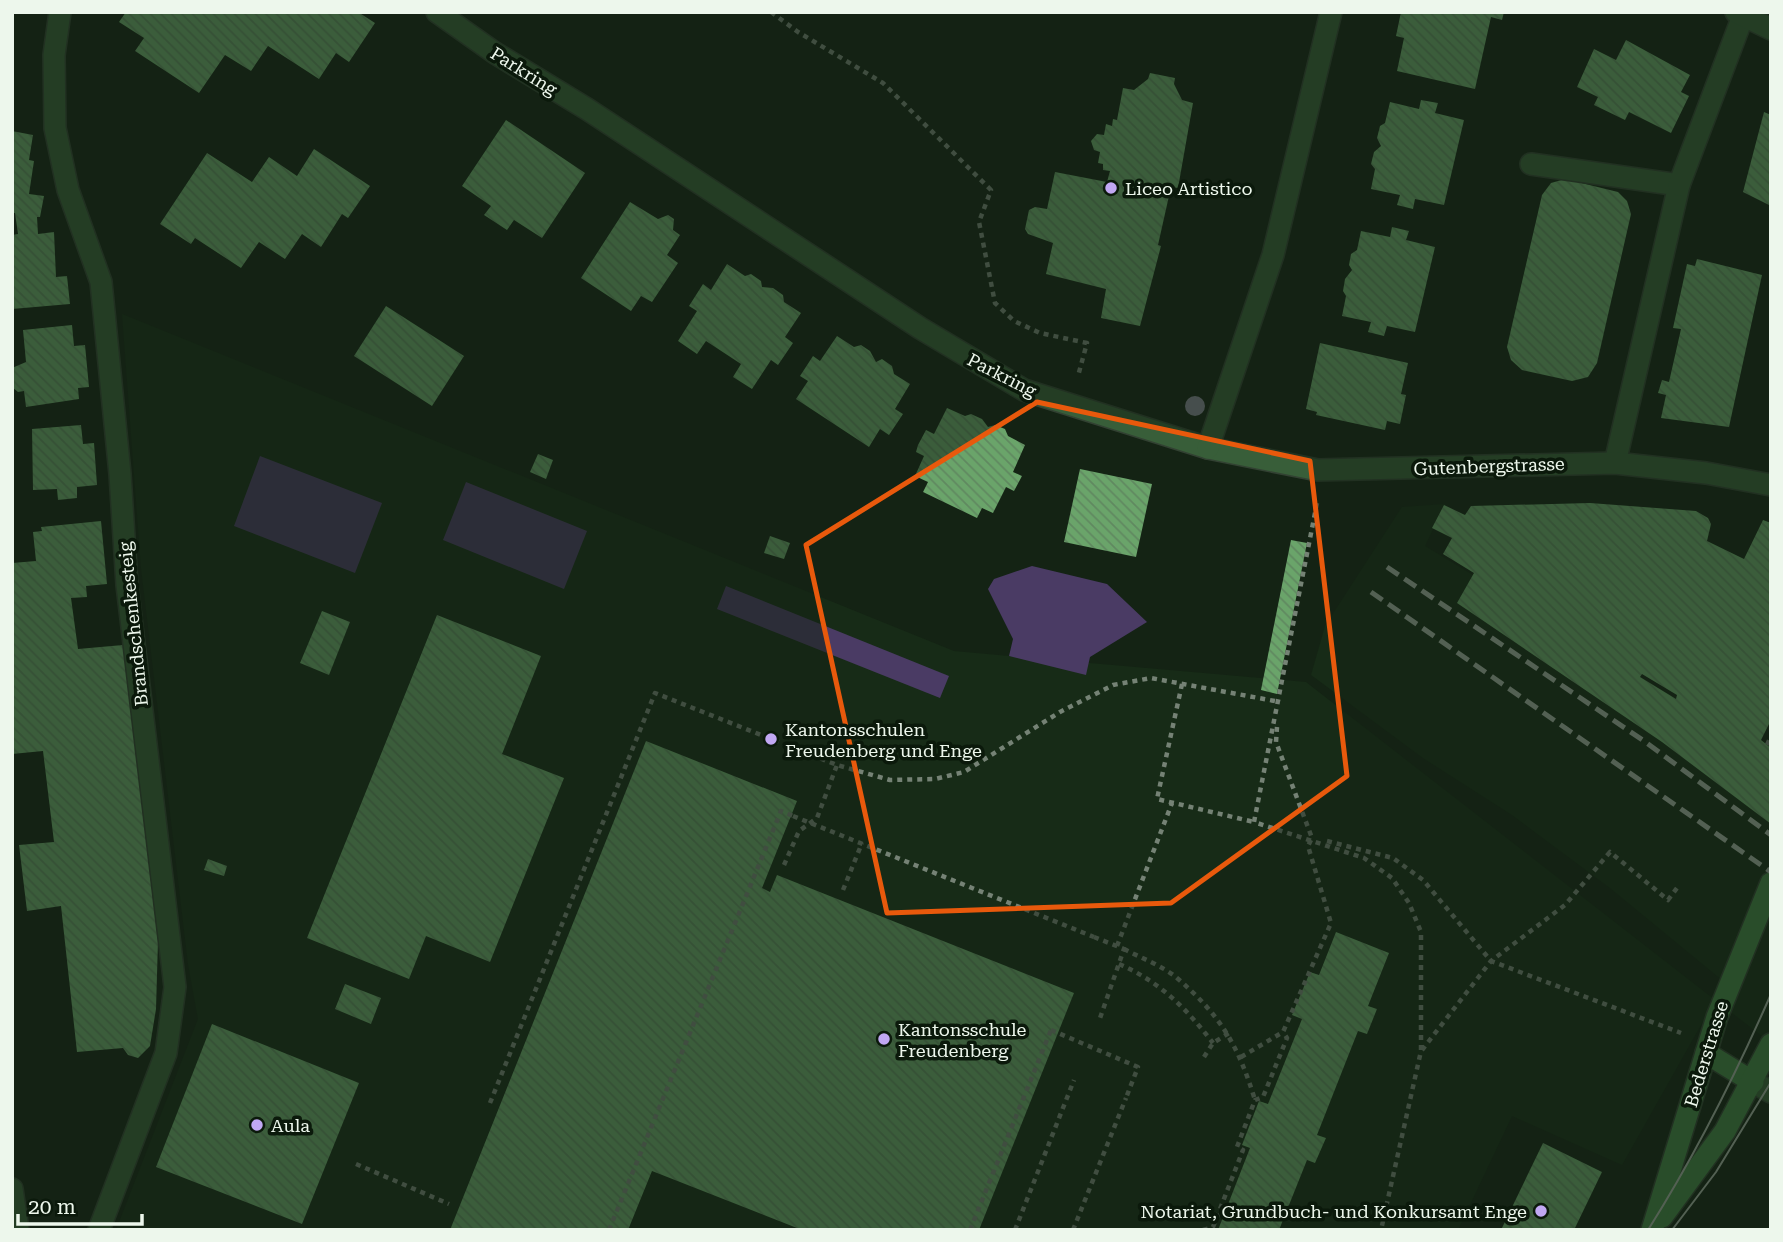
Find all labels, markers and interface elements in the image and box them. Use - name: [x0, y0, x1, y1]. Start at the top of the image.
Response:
- street label: Parkring: [487, 42, 562, 100]
- place label: Liceo Artistico: [1125, 178, 1252, 199]
- marker: Liceo Artistico: [1103, 180, 1119, 196]
- street label: Parkring: [964, 349, 1041, 402]
- street label: Gutenbergstrasse: [1413, 453, 1565, 479]
- street label: Brandschenkesteig: [114, 540, 152, 707]
- place label: Kantonsschulen Freudenberg und Enge: [785, 719, 982, 761]
- marker: Kantonsschulen Freudenberg und Enge: [763, 731, 779, 747]
- street label: Bederstrasse: [1680, 998, 1732, 1110]
- place label: Kantonsschule Freudenberg: [898, 1019, 1027, 1061]
- marker: Kantonsschule Freudenberg: [876, 1031, 892, 1047]
- place label: Aula: [271, 1115, 310, 1136]
- marker: Aula: [249, 1117, 265, 1133]
- scale bar: [18, 1182, 142, 1226]
- text: 20 m: [28, 1195, 76, 1219]
- place label: Notariat, Grundbuch- und Konkursamt Enge: [1140, 1201, 1527, 1222]
- marker: Notariat, Grundbuch- und Konkursamt Enge: [1533, 1203, 1549, 1219]

